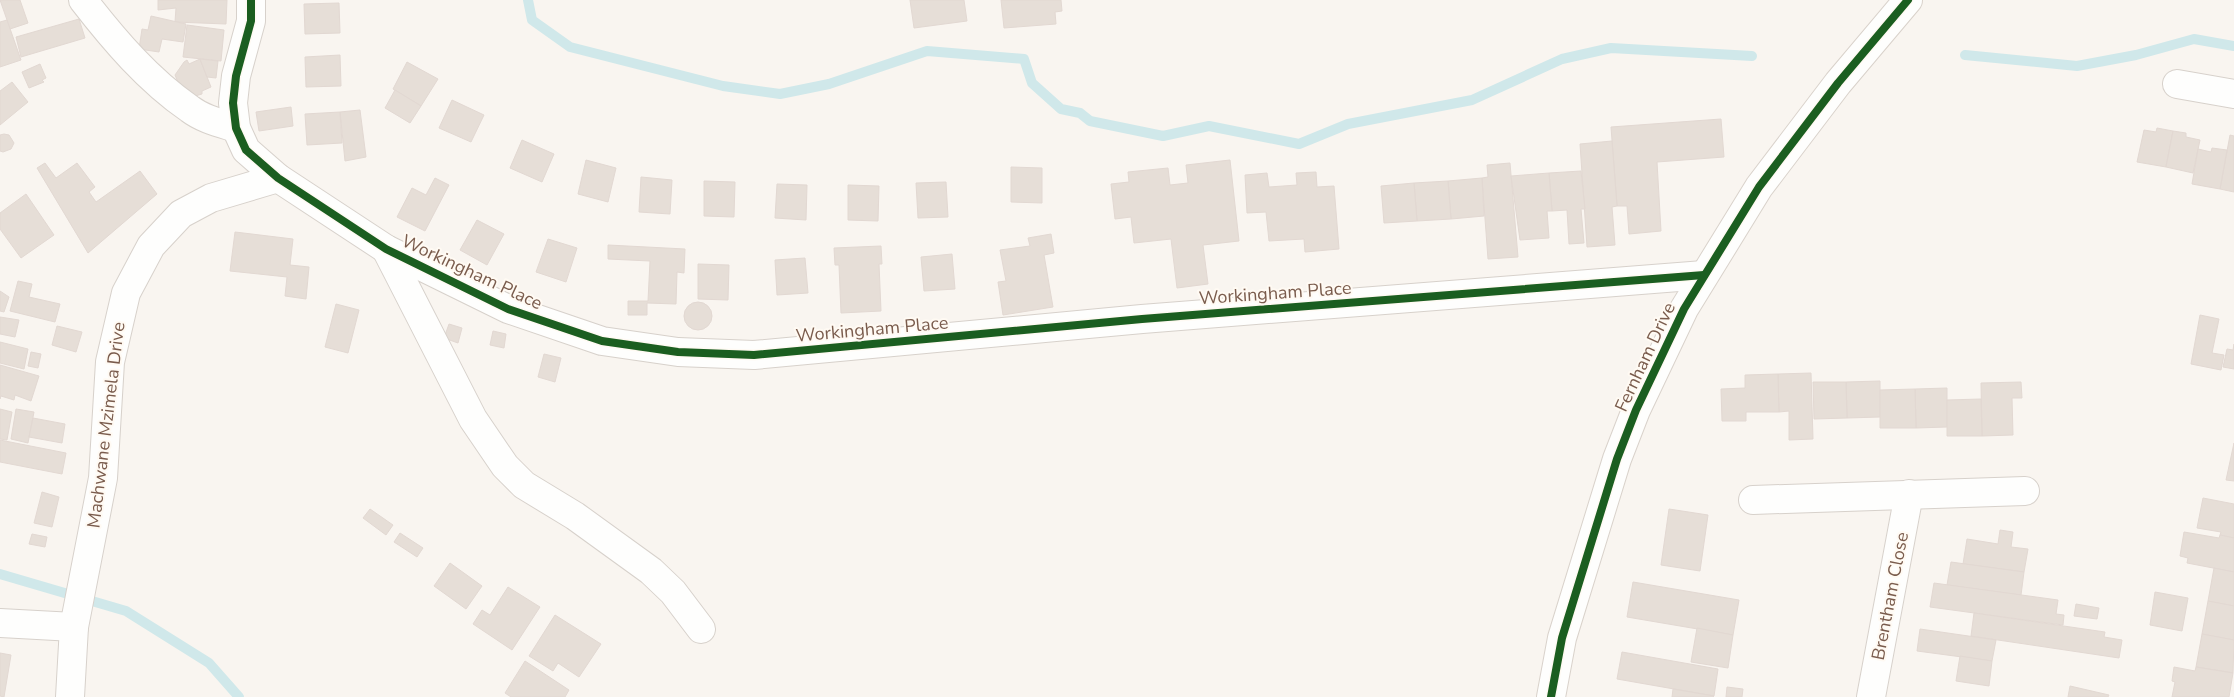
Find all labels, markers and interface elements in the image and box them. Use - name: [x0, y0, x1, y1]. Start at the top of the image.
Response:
- street label: Workingham Place: [398, 229, 546, 315]
- street label: Workingham Place: [1198, 276, 1352, 310]
- street label: Fernham Drive: [1609, 298, 1681, 416]
- street label: Workingham Place: [795, 310, 949, 348]
- street label: Machwane Mzimela Drive: [81, 321, 131, 529]
- street label: Brentham Close: [1866, 530, 1914, 662]

